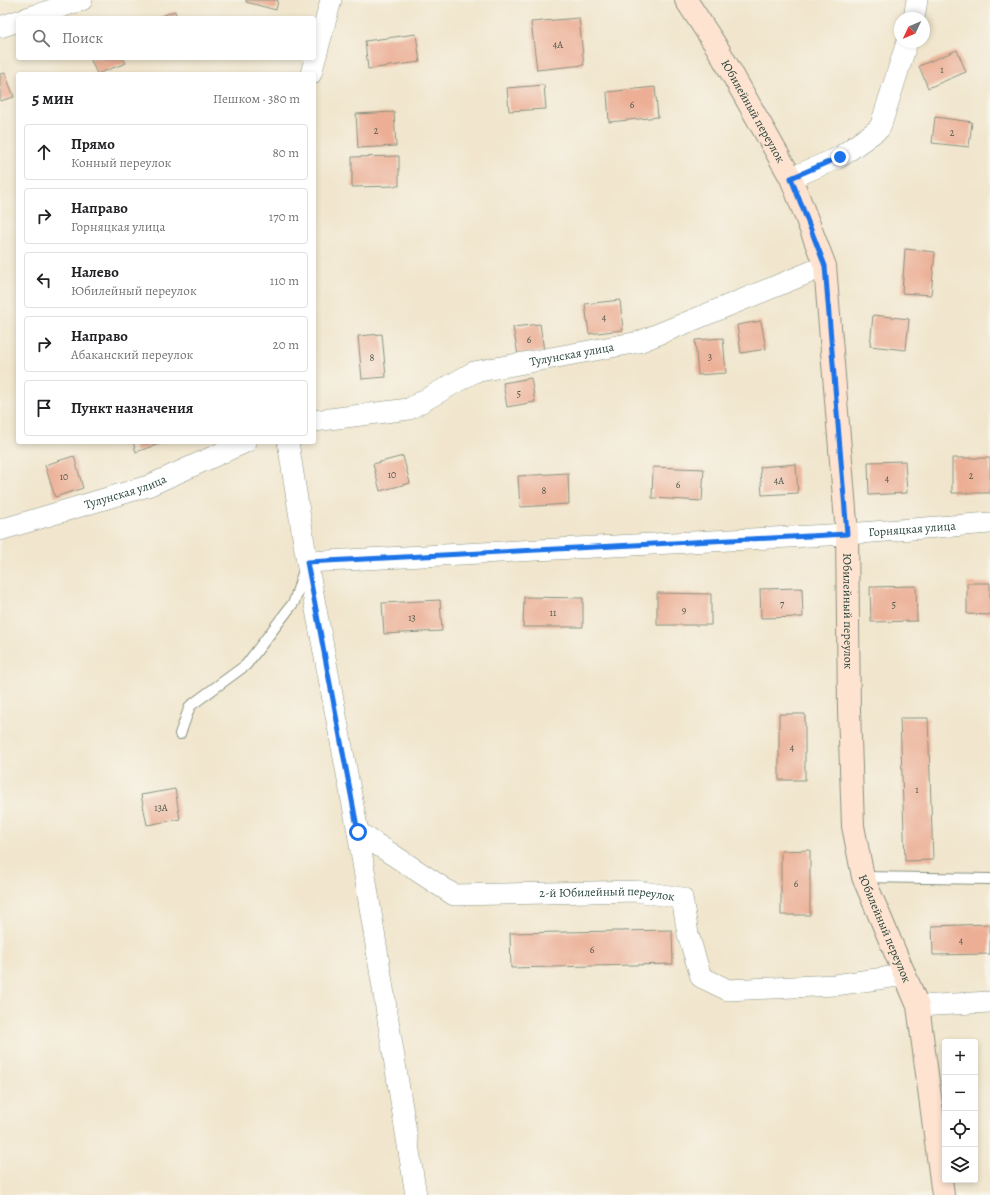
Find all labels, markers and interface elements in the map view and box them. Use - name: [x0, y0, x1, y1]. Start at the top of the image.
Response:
- north arrow: [894, 12, 930, 48]
- search box: [16, 16, 316, 60]
- icon: search: [30, 27, 52, 49]
- text: Поиск: [62, 28, 103, 48]
- house number: 4А: [553, 38, 563, 51]
- street label: Юбилейный переулок: [718, 57, 789, 166]
- house number: 1: [940, 63, 944, 76]
- text: 5 мин: [32, 87, 74, 110]
- text: Пешком · 380 m: [213, 90, 300, 107]
- house number: 6: [630, 98, 635, 111]
- house number: 2: [374, 124, 379, 137]
- house number: 2: [950, 126, 955, 139]
- text: Прямо: [71, 134, 115, 154]
- icon: ahead: [33, 141, 55, 163]
- text: 80 m: [272, 144, 299, 161]
- route end: [831, 148, 849, 166]
- text: Конный переулок: [71, 154, 171, 171]
- text: Направо: [71, 198, 128, 218]
- icon: right: [33, 205, 55, 227]
- text: 170 m: [269, 208, 299, 225]
- text: Горняцкая улица: [71, 218, 166, 235]
- text: Налево: [71, 262, 119, 282]
- icon: left: [33, 269, 55, 291]
- text: 110 m: [270, 272, 299, 289]
- text: Юбилейный переулок: [71, 282, 197, 299]
- house number: 4: [602, 311, 607, 324]
- text: Направо: [71, 326, 128, 346]
- icon: right: [33, 333, 55, 355]
- house number: 6: [527, 333, 532, 346]
- text: 20 m: [273, 336, 299, 353]
- street label: Тулунская улица: [528, 339, 616, 370]
- text: Абаканский переулок: [71, 346, 193, 363]
- house number: 3: [708, 350, 712, 363]
- house number: 8: [370, 351, 375, 364]
- house number: 5: [517, 387, 521, 400]
- icon: arrive: [33, 397, 55, 419]
- text: Пункт назначения: [71, 398, 193, 418]
- house number: 10: [388, 468, 396, 481]
- house number: 2: [969, 469, 974, 482]
- house number: 10: [60, 470, 68, 483]
- street label: Тулунская улица: [82, 471, 169, 513]
- house number: 4: [885, 472, 890, 485]
- house number: 4А: [774, 474, 784, 487]
- house number: 6: [676, 478, 681, 491]
- house number: 8: [542, 484, 547, 497]
- street label: Горняцкая улица: [868, 518, 957, 540]
- street label: Юбилейный переулок: [839, 553, 857, 669]
- house number: 7: [780, 597, 785, 610]
- house number: 5: [892, 598, 896, 611]
- house number: 9: [682, 603, 687, 616]
- house number: 11: [550, 606, 557, 619]
- house number: 13: [408, 611, 416, 624]
- house number: 4: [790, 741, 795, 754]
- house number: 1: [915, 783, 919, 796]
- house number: 13А: [154, 801, 168, 814]
- route start: [349, 823, 367, 841]
- street label: Юбилейный переулок: [855, 872, 915, 985]
- house number: 6: [794, 877, 799, 890]
- street label: 2-й Юбилейный переулок: [539, 883, 676, 905]
- house number: 4: [959, 934, 964, 947]
- house number: 6: [590, 943, 595, 956]
- map controls: [942, 1039, 978, 1183]
- button: +: [942, 1039, 978, 1075]
- button: −: [942, 1075, 978, 1111]
- button: locate: [942, 1111, 978, 1147]
- button: layers: [942, 1147, 978, 1183]

